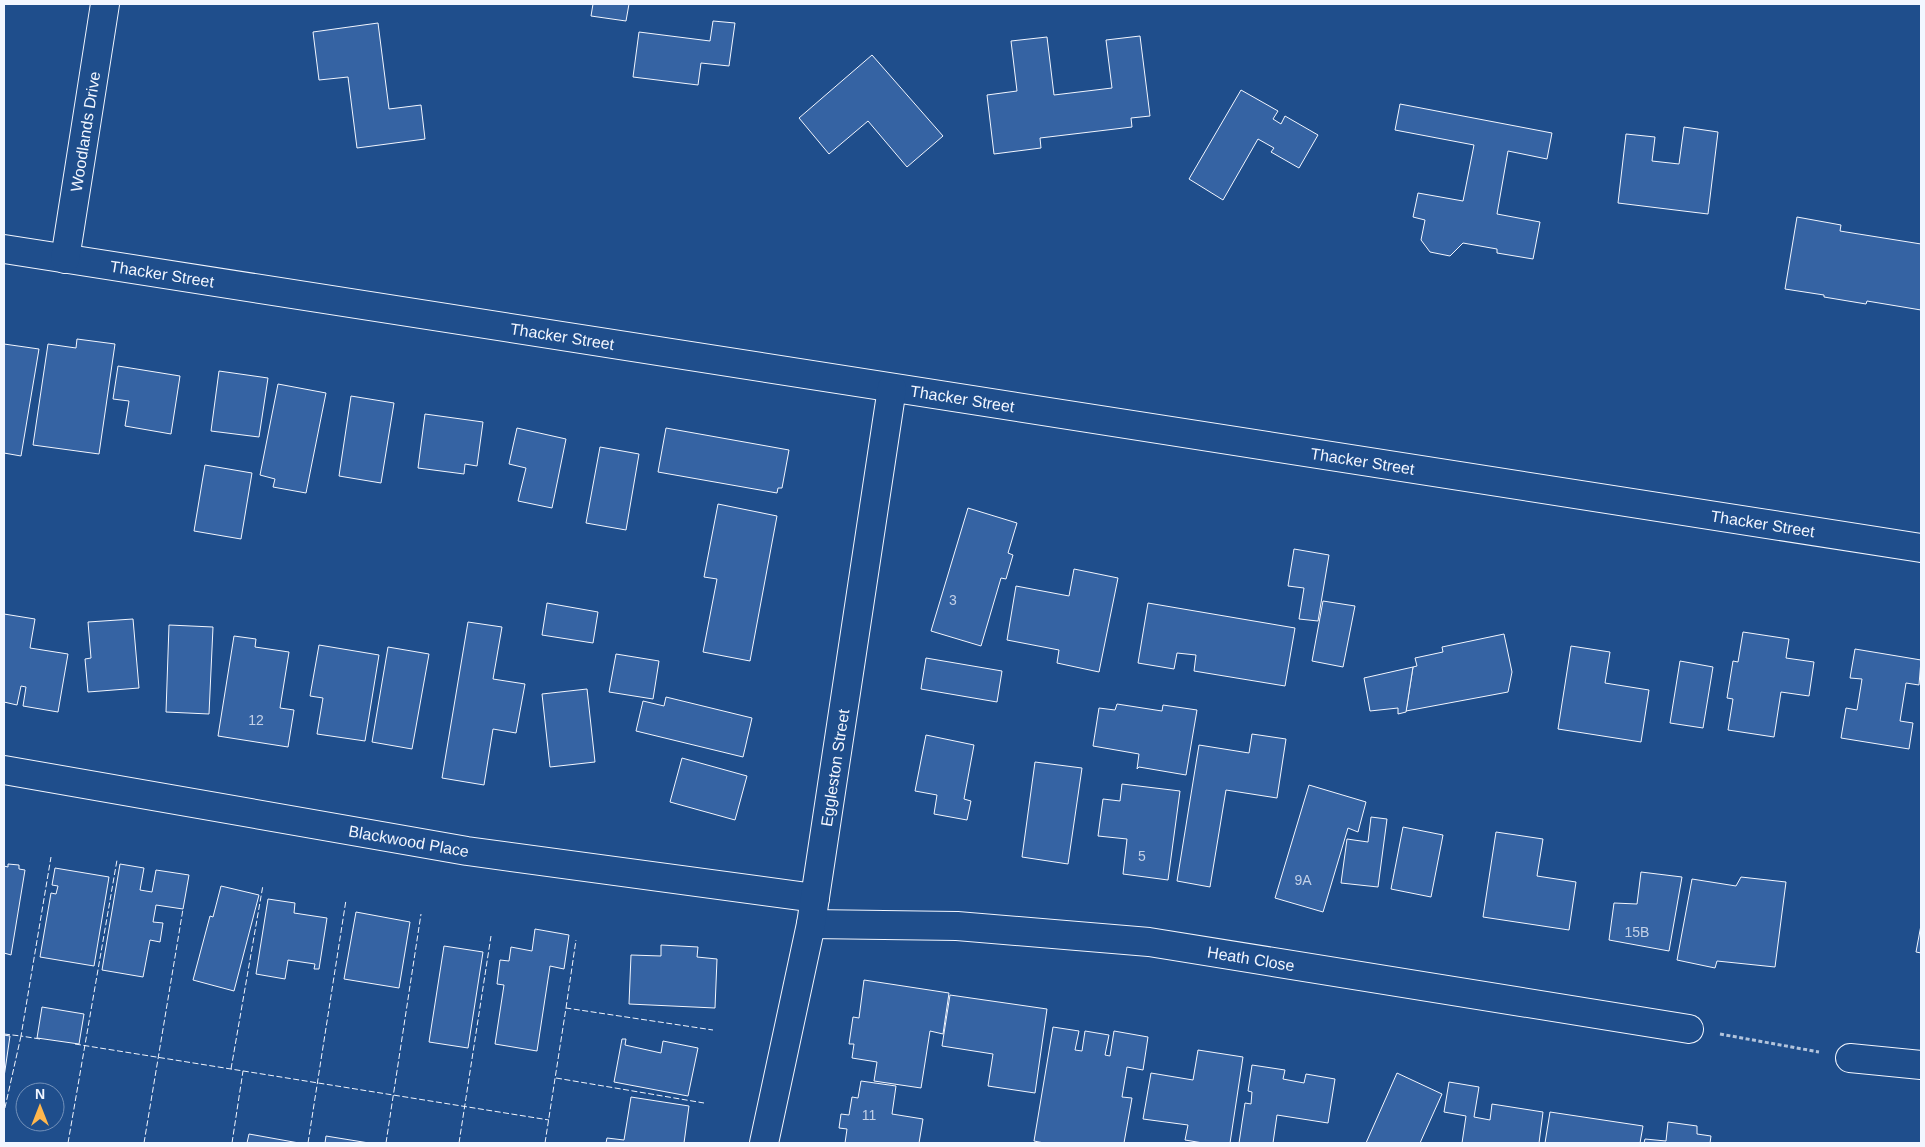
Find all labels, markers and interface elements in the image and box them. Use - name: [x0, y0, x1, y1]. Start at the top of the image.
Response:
- street label: Woodlands Drive: [68, 70, 103, 193]
- street label: Thacker Street: [109, 258, 216, 291]
- street label: Thacker Street: [509, 320, 616, 353]
- street label: Thacker Street: [909, 382, 1016, 416]
- street label: Thacker Street: [1309, 445, 1416, 478]
- street label: Thacker Street: [1709, 507, 1816, 540]
- house number: 3: [949, 592, 957, 608]
- street label: Eggleston Street: [818, 707, 852, 828]
- house number: 12: [248, 712, 264, 728]
- street label: Blackwood Place: [347, 822, 470, 860]
- house number: 5: [1138, 848, 1146, 864]
- house number: 9A: [1294, 872, 1312, 888]
- house number: 15B: [1625, 924, 1649, 940]
- street label: Heath Close: [1206, 944, 1296, 974]
- north arrow: [15, 1082, 65, 1132]
- text: N: [35, 1086, 45, 1102]
- house number: 11: [862, 1107, 876, 1123]

